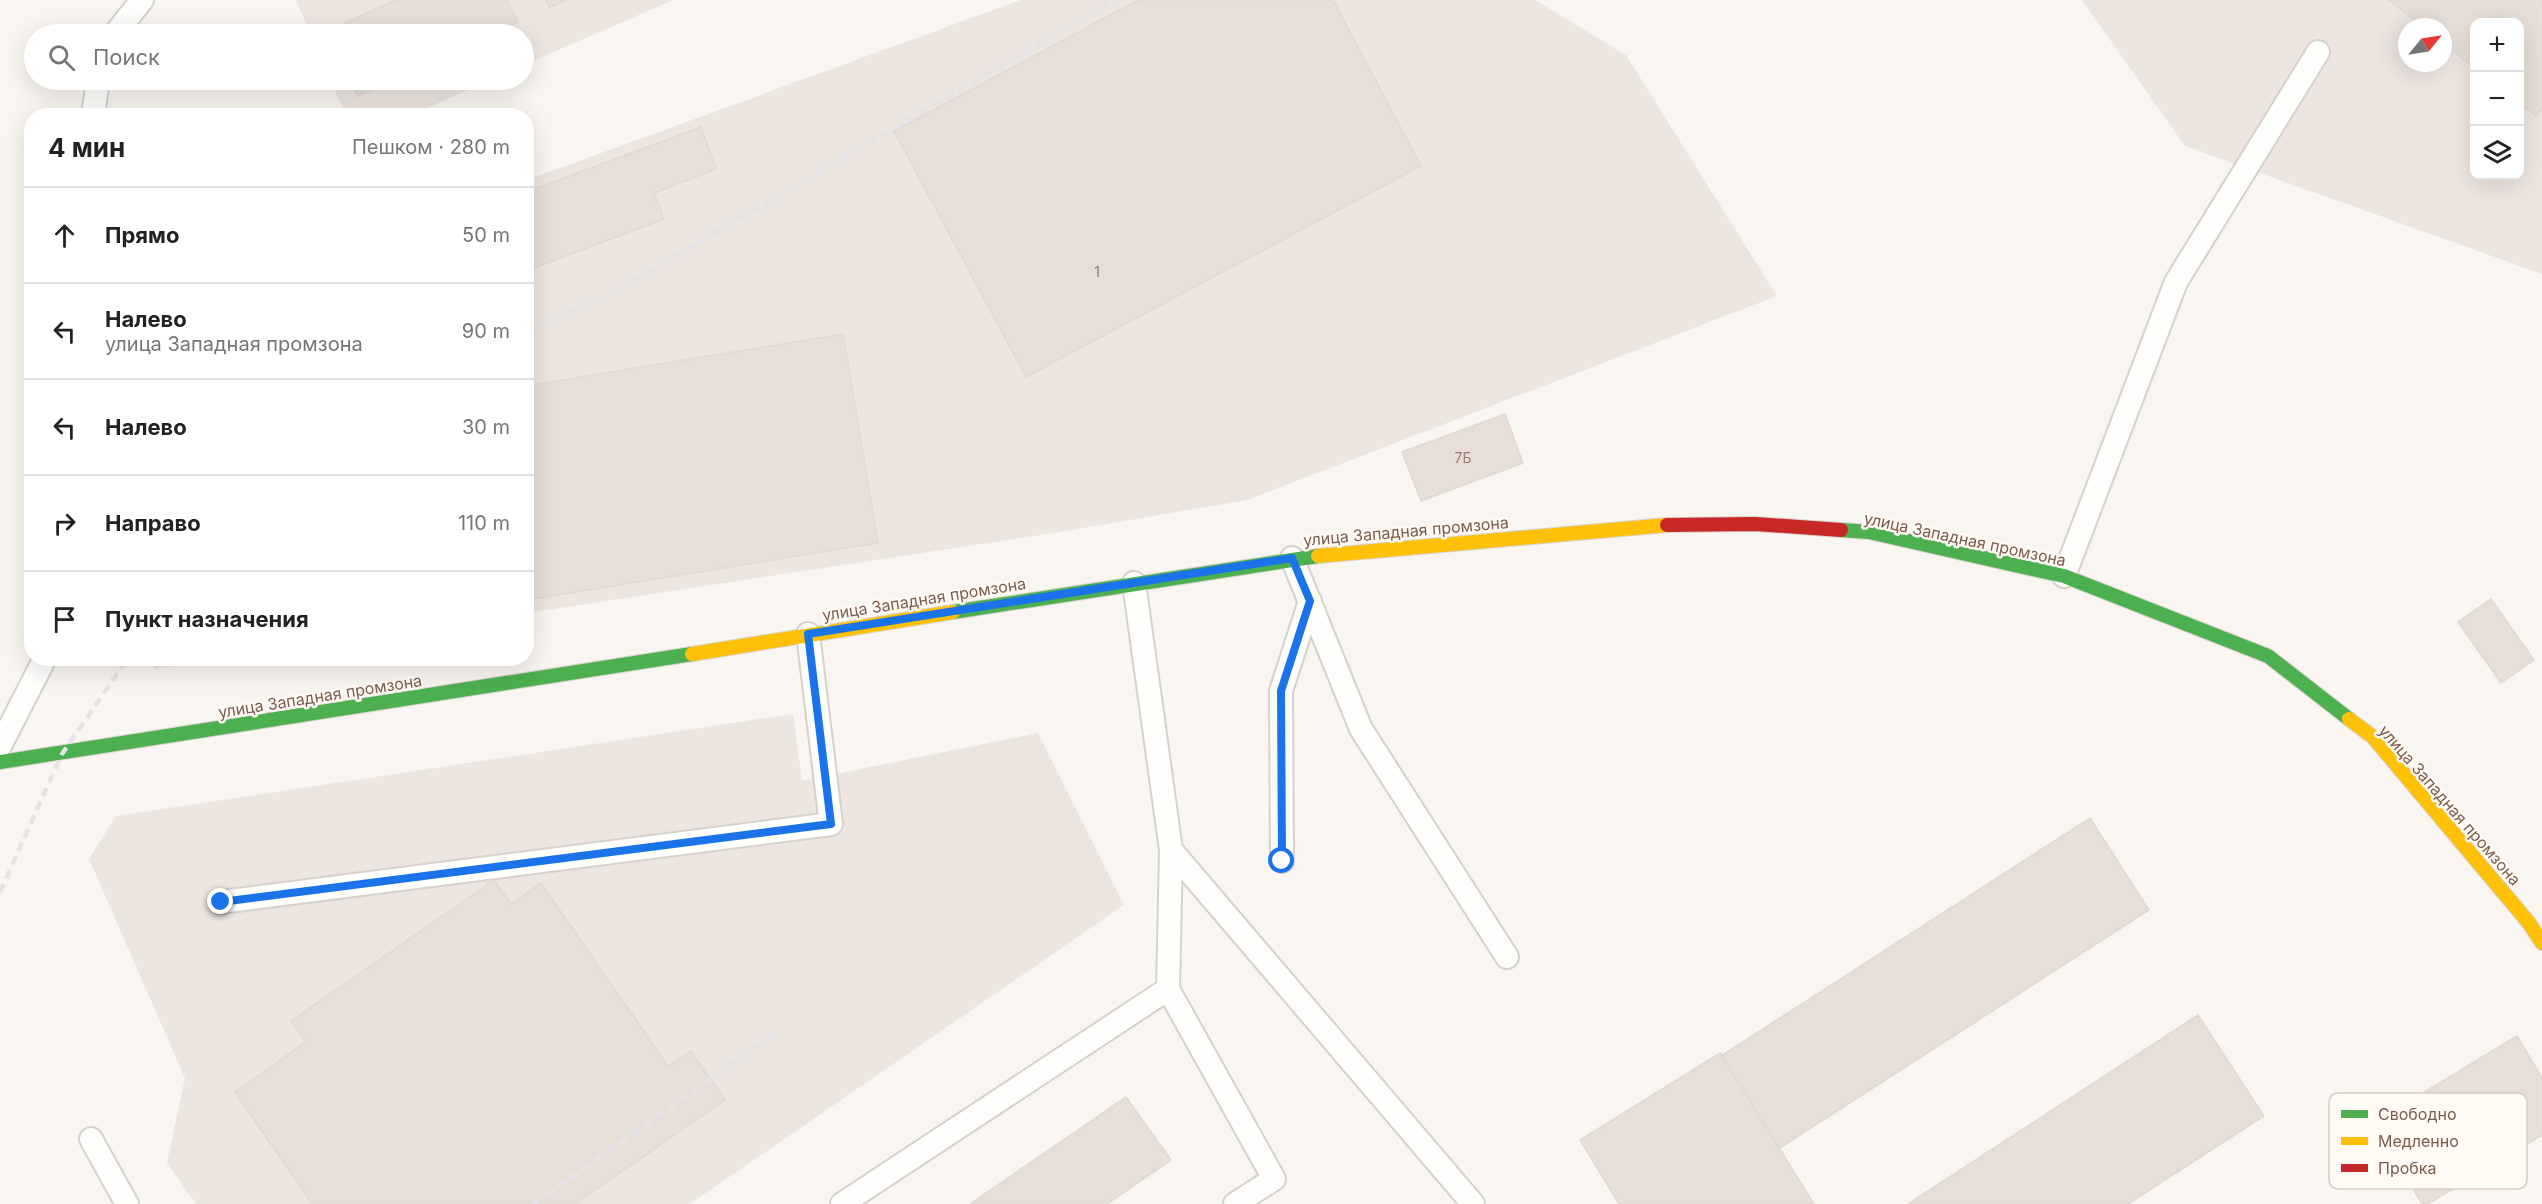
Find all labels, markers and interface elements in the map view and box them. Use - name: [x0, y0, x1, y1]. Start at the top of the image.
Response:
- north arrow: [2398, 18, 2452, 72]
- map controls: [2470, 18, 2524, 180]
- button: +: [2470, 18, 2524, 72]
- search box: [24, 24, 534, 90]
- icon: search: [45, 41, 78, 74]
- text: Поиск: [93, 44, 160, 70]
- button: −: [2470, 72, 2524, 126]
- button: layers: [2470, 126, 2524, 180]
- text: 4 мин: [48, 132, 125, 163]
- text: Пешком · 280 m: [352, 135, 510, 159]
- icon: ahead: [48, 219, 81, 252]
- text: Прямо: [105, 222, 179, 248]
- text: 50 m: [462, 223, 510, 247]
- house number: 1: [1094, 263, 1100, 280]
- text: Налево: [105, 306, 187, 332]
- icon: left: [48, 315, 81, 348]
- text: 90 m: [462, 319, 510, 343]
- text: улица Западная промзона: [105, 332, 363, 356]
- icon: left: [48, 411, 81, 444]
- text: Налево: [105, 414, 187, 440]
- text: 30 m: [462, 415, 510, 439]
- house number: 7Б: [1455, 449, 1471, 466]
- icon: right: [48, 507, 81, 540]
- street label: улица Западная промзона: [1862, 508, 2068, 570]
- text: Направо: [105, 510, 201, 536]
- text: 110 m: [458, 511, 510, 535]
- street label: улица Западная промзона: [1302, 512, 1510, 550]
- street label: улица Западная промзона: [821, 573, 1027, 625]
- icon: arrive: [48, 603, 81, 636]
- text: Пункт назначения: [105, 606, 309, 632]
- street label: улица Западная промзона: [217, 670, 423, 722]
- street label: улица Западная промзона: [2375, 721, 2525, 889]
- route start: [1268, 847, 1294, 873]
- route end: [207, 888, 233, 914]
- legend: [2329, 1093, 2527, 1189]
- text: Свободно: [2378, 1104, 2457, 1124]
- text: Медленно: [2378, 1131, 2459, 1151]
- text: Пробка: [2378, 1158, 2436, 1178]

